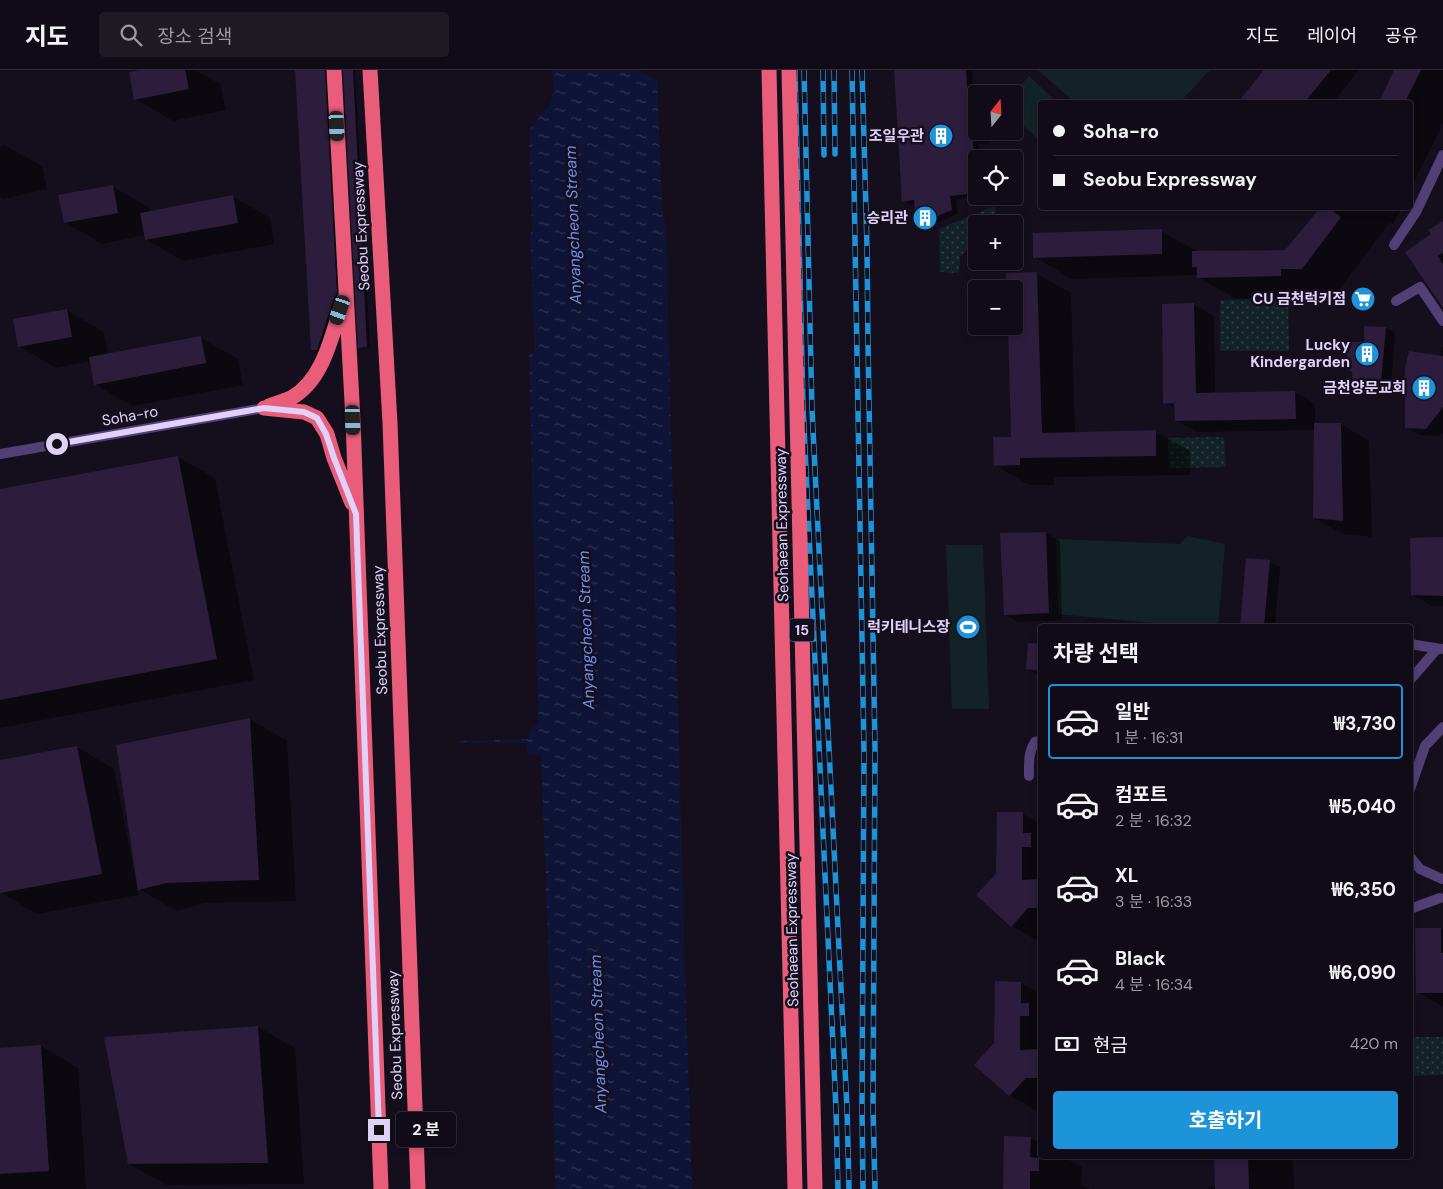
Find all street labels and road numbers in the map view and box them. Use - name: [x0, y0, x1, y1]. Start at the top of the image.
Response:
- street label: Seobu Expressway: [348, 160, 374, 291]
- street label: Soha-ro: [100, 401, 160, 431]
- street label: Seohaean Expressway: [771, 447, 793, 602]
- street label: Seobu Expressway: [368, 564, 392, 695]
- road number: 15: [790, 618, 814, 642]
- street label: Seohaean Expressway: [781, 852, 803, 1007]
- street label: Seobu Expressway: [383, 969, 407, 1100]

